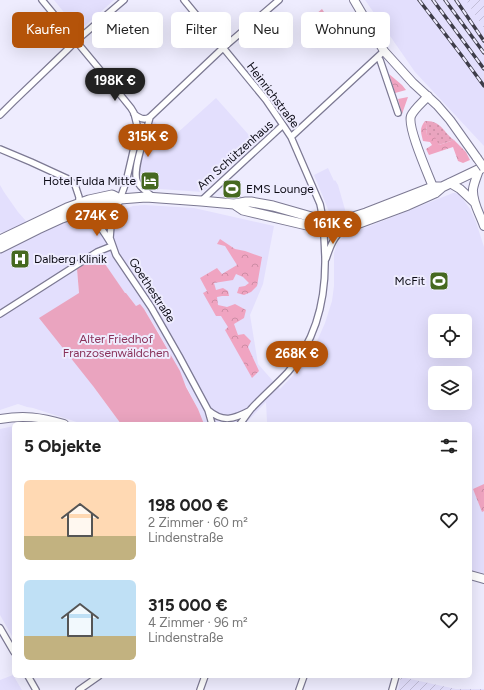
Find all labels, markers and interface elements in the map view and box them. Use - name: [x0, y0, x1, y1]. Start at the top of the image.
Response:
- chip: Kaufen: [12, 12, 84, 48]
- chip: Mieten: [92, 12, 163, 48]
- chip: Filter: [171, 12, 231, 48]
- chip: Neu: [239, 12, 293, 48]
- chip: Wohnung: [301, 12, 390, 48]
- street label: Heinrichstraße: [244, 59, 303, 131]
- pin: 198K €: [82, 68, 148, 102]
- text: 198K €: [94, 73, 136, 88]
- street label: Am Schützenhaus: [194, 117, 276, 193]
- pin: 315K €: [115, 124, 181, 158]
- text: 315K €: [127, 129, 169, 144]
- hotel icon: Hotel Fulda Mitte: [139, 170, 161, 192]
- place label: Hotel Fulda Mitte: [43, 174, 136, 188]
- sports icon: EMS Lounge: [221, 178, 243, 200]
- place label: EMS Lounge: [246, 182, 314, 196]
- pin: 274K €: [64, 203, 130, 237]
- text: 274K €: [75, 208, 119, 223]
- pin: 161K €: [300, 211, 366, 245]
- text: 161K €: [313, 216, 353, 231]
- hospital icon: Dalberg Klinik: [9, 248, 31, 270]
- place label: Dalberg Klinik: [34, 252, 107, 266]
- street label: Goethestraße: [126, 255, 178, 325]
- sports icon: McFit: [428, 270, 450, 292]
- place label: McFit: [395, 274, 425, 288]
- map controls: [428, 314, 472, 410]
- button: locate: [428, 314, 472, 358]
- park label: Alter Friedhof Franzosenwäldchen: [63, 332, 170, 360]
- pin: 268K €: [264, 341, 330, 375]
- text: 268K €: [275, 346, 319, 361]
- button: layers: [428, 366, 472, 410]
- icon: filters: [438, 435, 460, 457]
- text: 5 Objekte: [24, 436, 101, 456]
- text: 198 000 €: [148, 495, 228, 515]
- icon: home: [56, 496, 104, 544]
- icon: heart: [438, 509, 460, 531]
- text: 2 Zimmer · 60 m²: [148, 515, 248, 530]
- text: Lindenstraße: [148, 530, 223, 545]
- text: 315 000 €: [148, 595, 227, 615]
- icon: home: [56, 596, 104, 644]
- icon: heart: [438, 609, 460, 631]
- text: 4 Zimmer · 96 m²: [148, 615, 248, 630]
- text: Lindenstraße: [148, 630, 223, 645]

